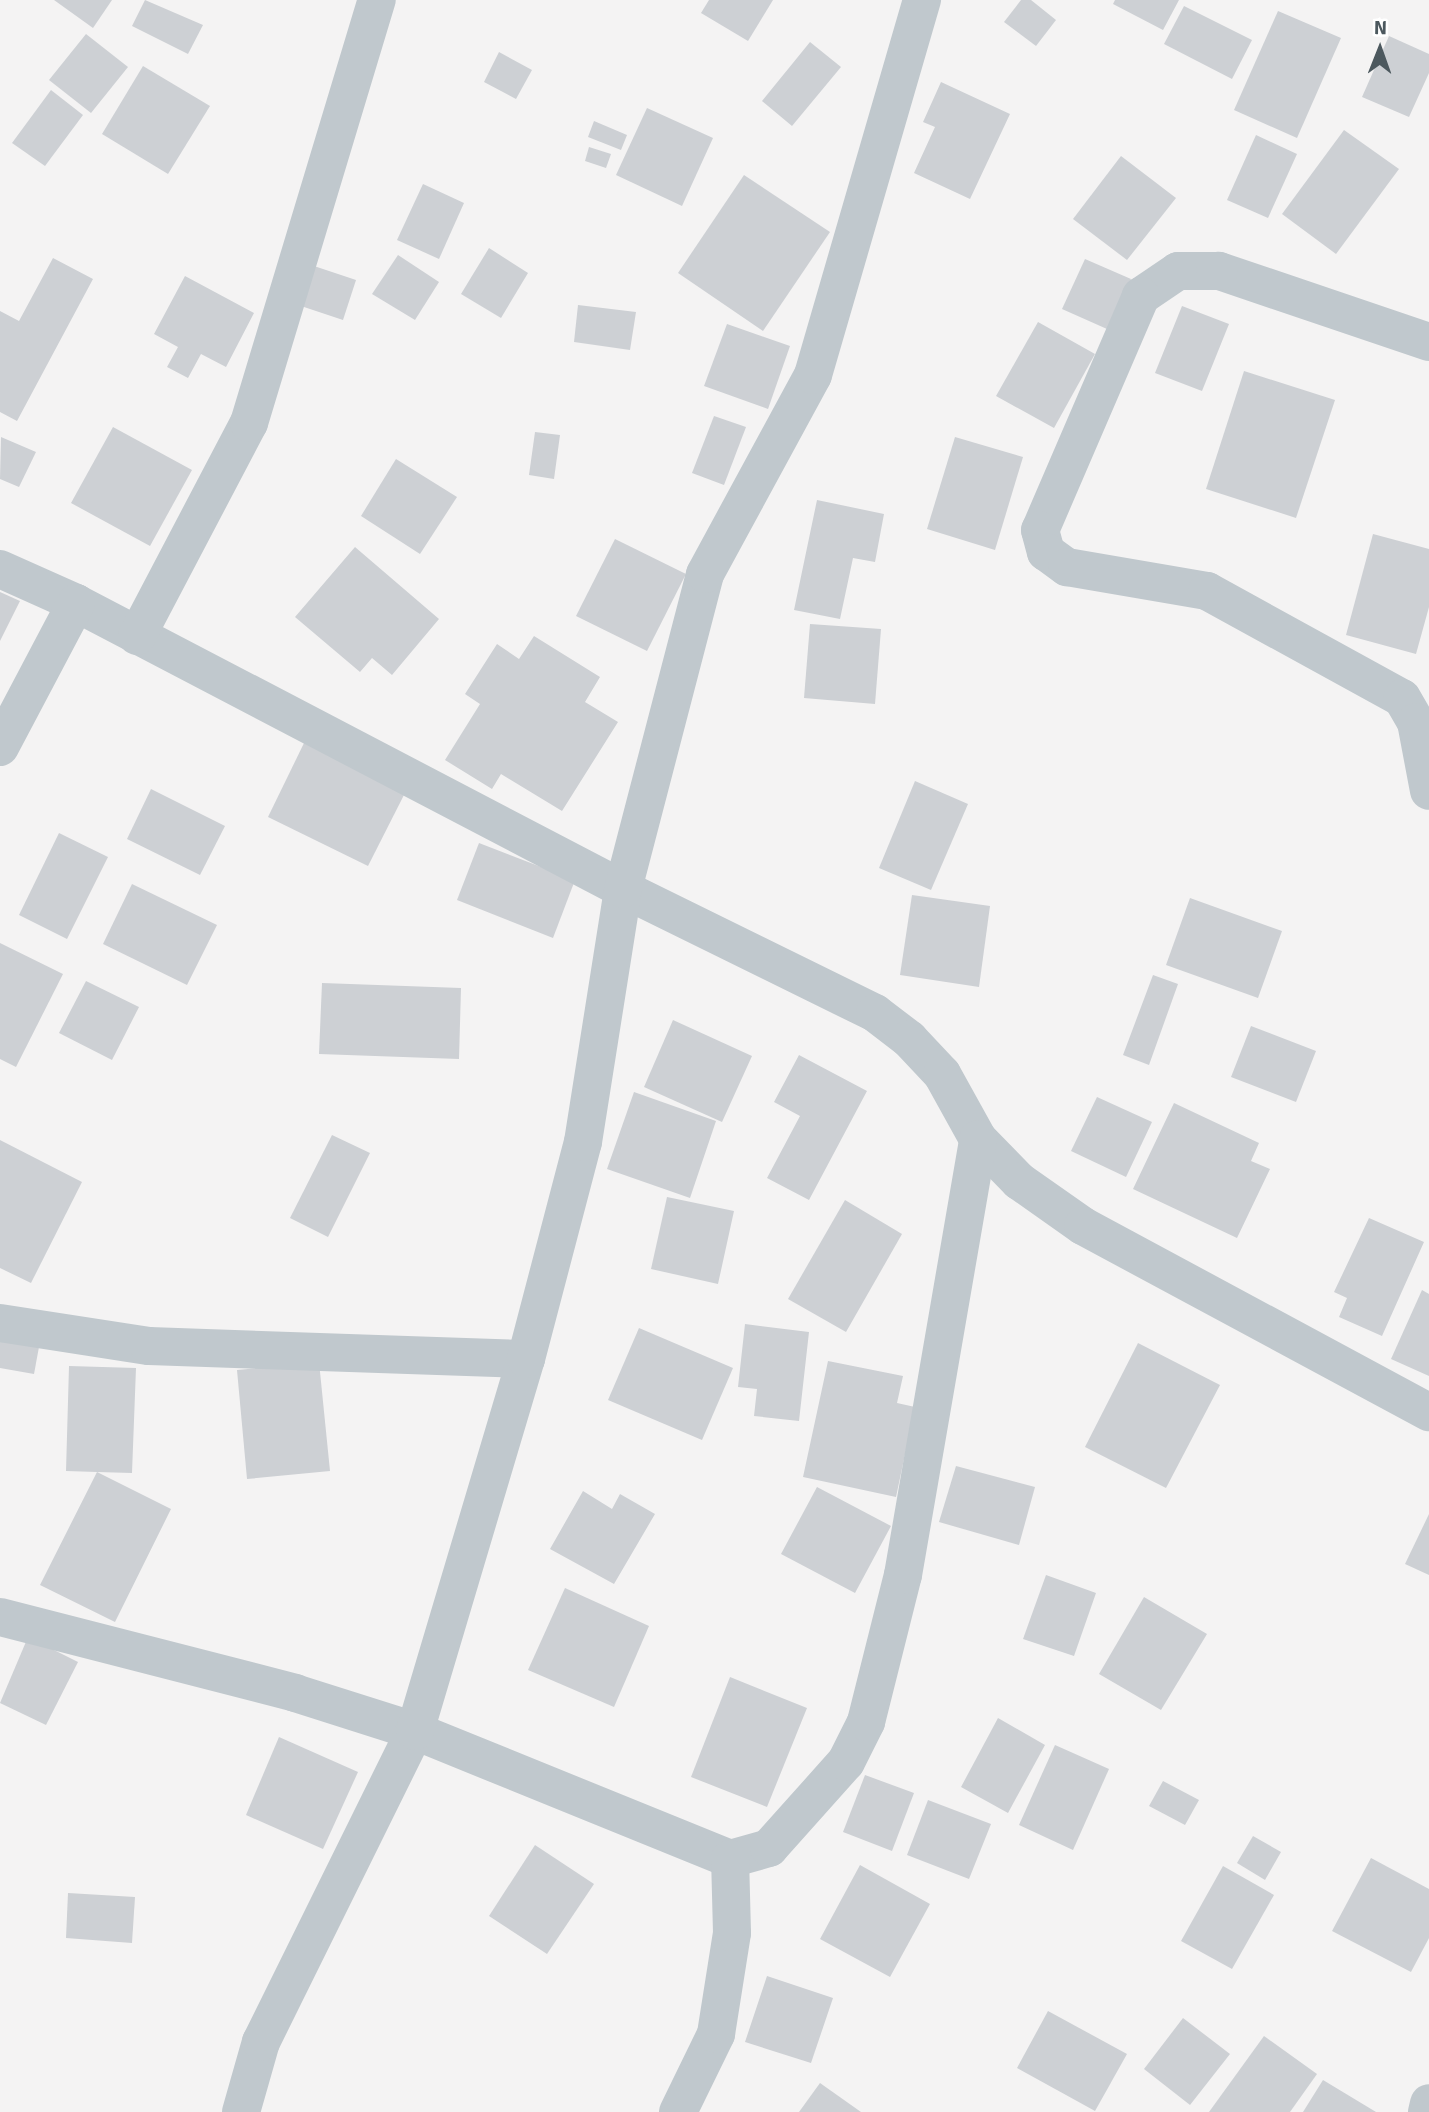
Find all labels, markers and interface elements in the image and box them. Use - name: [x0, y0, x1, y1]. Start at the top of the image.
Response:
- north arrow: [1345, 14, 1415, 84]
- text: N: [1374, 16, 1387, 40]

